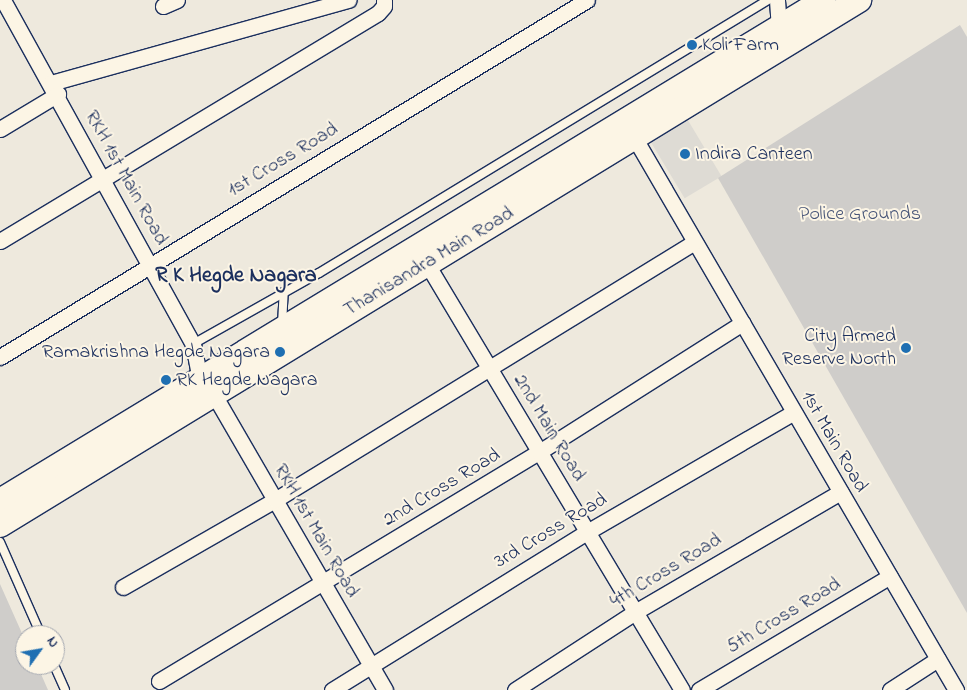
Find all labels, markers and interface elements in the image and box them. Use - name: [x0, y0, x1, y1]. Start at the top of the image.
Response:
- place label: Koli Farm: [702, 33, 779, 57]
- marker: Koli Farm: [686, 39, 698, 51]
- street label: RKH 1st Main Road: [79, 106, 173, 250]
- street label: 1st Cross Road: [223, 118, 343, 202]
- place label: Indira Canteen: [695, 142, 813, 166]
- marker: Indira Canteen: [679, 148, 691, 160]
- street label: Thanisandra Main Road: [340, 202, 518, 322]
- park label: Police Grounds: [799, 202, 921, 226]
- district label: R K Hegde Nagara: [155, 264, 317, 290]
- place label: City Armed Reserve North: [782, 324, 896, 371]
- place label: Ramakrishna Hegde Nagara: [42, 340, 270, 364]
- marker: City Armed Reserve North: [900, 342, 912, 354]
- marker: Ramakrishna Hegde Nagara: [274, 346, 286, 358]
- place label: RK Hegde Nagara: [176, 368, 318, 392]
- street label: 2nd Main Road: [508, 370, 590, 486]
- marker: RK Hegde Nagara: [160, 374, 172, 386]
- street label: 1st Main Road: [795, 387, 873, 497]
- street label: 2nd Cross Road: [379, 444, 505, 532]
- street label: RKH 1st Main Road: [268, 460, 364, 602]
- street label: 3rd Cross Road: [490, 488, 612, 574]
- street label: 4th Cross Road: [606, 528, 726, 614]
- street label: 5th Cross Road: [722, 572, 846, 660]
- north arrow: [15, 625, 65, 675]
- text: N: [41, 633, 64, 652]

